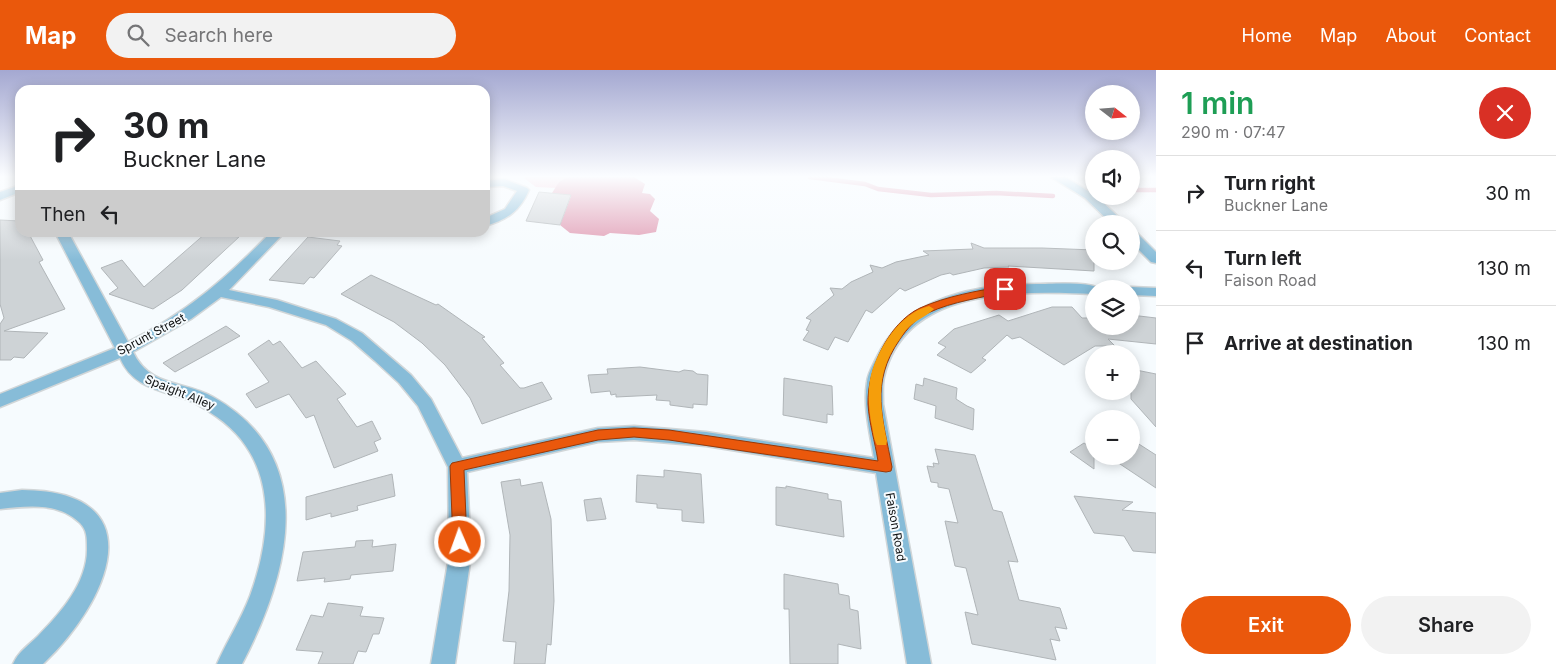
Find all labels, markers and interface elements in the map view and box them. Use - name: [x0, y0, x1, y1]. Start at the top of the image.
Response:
- search box: [106, 13, 456, 58]
- text: Map: [25, 21, 76, 50]
- icon: search: [124, 21, 152, 49]
- text: Search here: [164, 24, 273, 47]
- text: Home: [1242, 25, 1292, 46]
- text: Map: [1320, 25, 1357, 46]
- text: About: [1385, 25, 1436, 46]
- text: Contact: [1464, 25, 1531, 46]
- north arrow: [1085, 85, 1140, 140]
- map controls: [1085, 85, 1140, 465]
- text: 1 min: [1181, 85, 1254, 121]
- button: close: [1479, 87, 1531, 139]
- text: 30 m: [123, 104, 209, 146]
- icon: right: [40, 105, 105, 170]
- text: 290 m · 07:47: [1181, 122, 1285, 142]
- text: Buckner Lane: [123, 146, 266, 172]
- button: sound: [1085, 150, 1140, 205]
- text: Turn right: [1224, 172, 1315, 195]
- icon: right: [1181, 179, 1209, 207]
- text: 30 m: [1485, 182, 1531, 205]
- text: Buckner Lane: [1224, 195, 1328, 215]
- icon: left: [96, 200, 124, 228]
- text: Then: [40, 203, 86, 226]
- button: search: [1085, 215, 1140, 270]
- text: Turn left: [1224, 247, 1302, 270]
- icon: left: [1181, 254, 1209, 282]
- text: 130 m: [1478, 257, 1531, 280]
- pin: [984, 268, 1026, 310]
- text: Faison Road: [1224, 270, 1317, 290]
- icon: arrive: [991, 275, 1019, 303]
- button: layers: [1085, 280, 1140, 335]
- street label: Sprunt Street: [114, 310, 188, 358]
- icon: arrive: [1181, 329, 1209, 357]
- text: Arrive at destination: [1224, 332, 1413, 355]
- text: 130 m: [1478, 332, 1531, 355]
- button: +: [1085, 345, 1140, 400]
- street label: Spaight Alley: [143, 371, 217, 413]
- button: −: [1085, 410, 1140, 465]
- street label: Faison Road: [883, 492, 909, 562]
- position arrow: [433, 515, 485, 567]
- button: Exit: [1181, 596, 1351, 654]
- button: Share: [1361, 596, 1531, 654]

